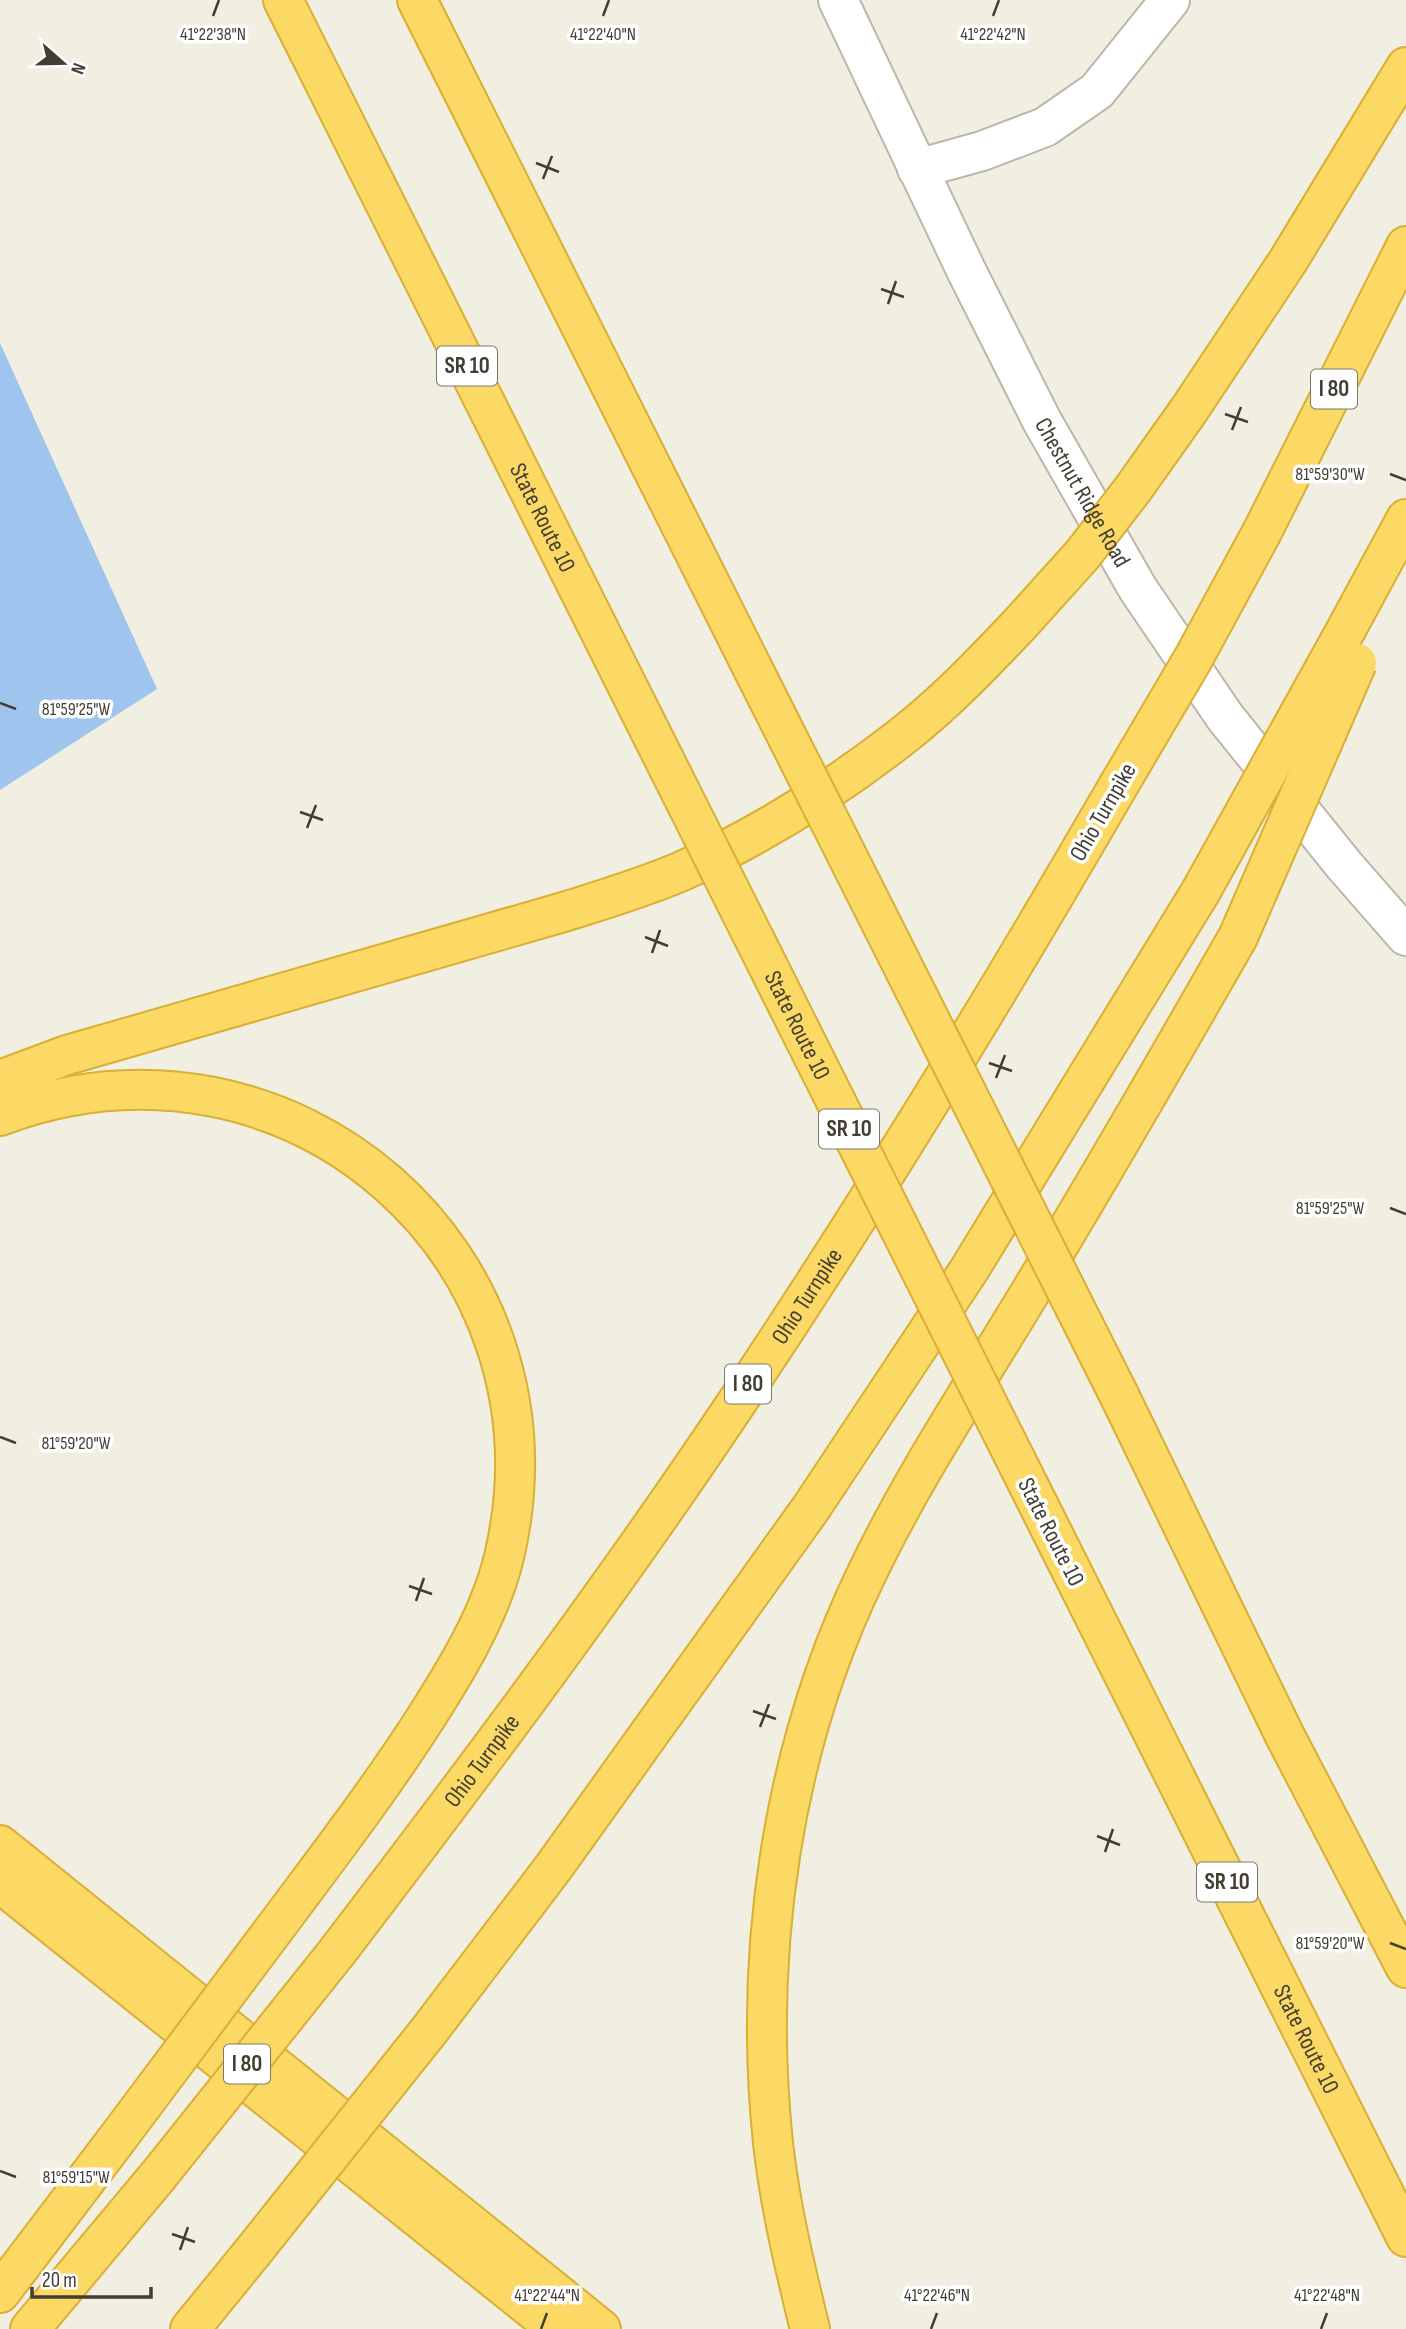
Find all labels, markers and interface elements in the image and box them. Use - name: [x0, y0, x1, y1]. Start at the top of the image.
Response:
- text: 41°22'38"N: [180, 24, 246, 45]
- text: 41°22'40"N: [570, 24, 636, 45]
- text: 41°22'42"N: [960, 24, 1026, 45]
- north arrow: [28, 28, 98, 98]
- text: N: [65, 60, 90, 77]
- road number: SR 10: [437, 346, 497, 386]
- road number: I 80: [1311, 370, 1357, 408]
- street label: Chestnut Ridge Road: [1029, 412, 1137, 572]
- street label: State Route 10: [503, 458, 582, 577]
- text: 81°59'30"W: [1295, 464, 1365, 485]
- text: 81°59'25"W: [42, 699, 110, 720]
- street label: Ohio Turnpike: [1063, 758, 1143, 866]
- street label: State Route 10: [758, 966, 837, 1084]
- road number: SR 10: [819, 1110, 879, 1148]
- text: 81°59'25"W: [1296, 1198, 1364, 1219]
- street label: Ohio Turnpike: [765, 1243, 848, 1349]
- road number: I 80: [725, 1364, 771, 1404]
- text: 81°59'20"W: [41, 1433, 111, 1454]
- street label: State Route 10: [1011, 1473, 1091, 1591]
- street label: Ohio Turnpike: [438, 1708, 526, 1813]
- road number: SR 10: [1197, 1862, 1257, 1901]
- text: 81°59'20"W: [1295, 1933, 1365, 1954]
- street label: State Route 10: [1267, 1980, 1346, 2098]
- road number: I 80: [224, 2044, 270, 2084]
- text: 81°59'15"W: [42, 2167, 110, 2188]
- scale bar: [32, 2256, 150, 2300]
- text: 20 m: [42, 2268, 77, 2293]
- text: 41°22'44"N: [514, 2285, 580, 2306]
- text: 41°22'46"N: [904, 2285, 970, 2306]
- text: 41°22'48"N: [1294, 2285, 1360, 2306]

